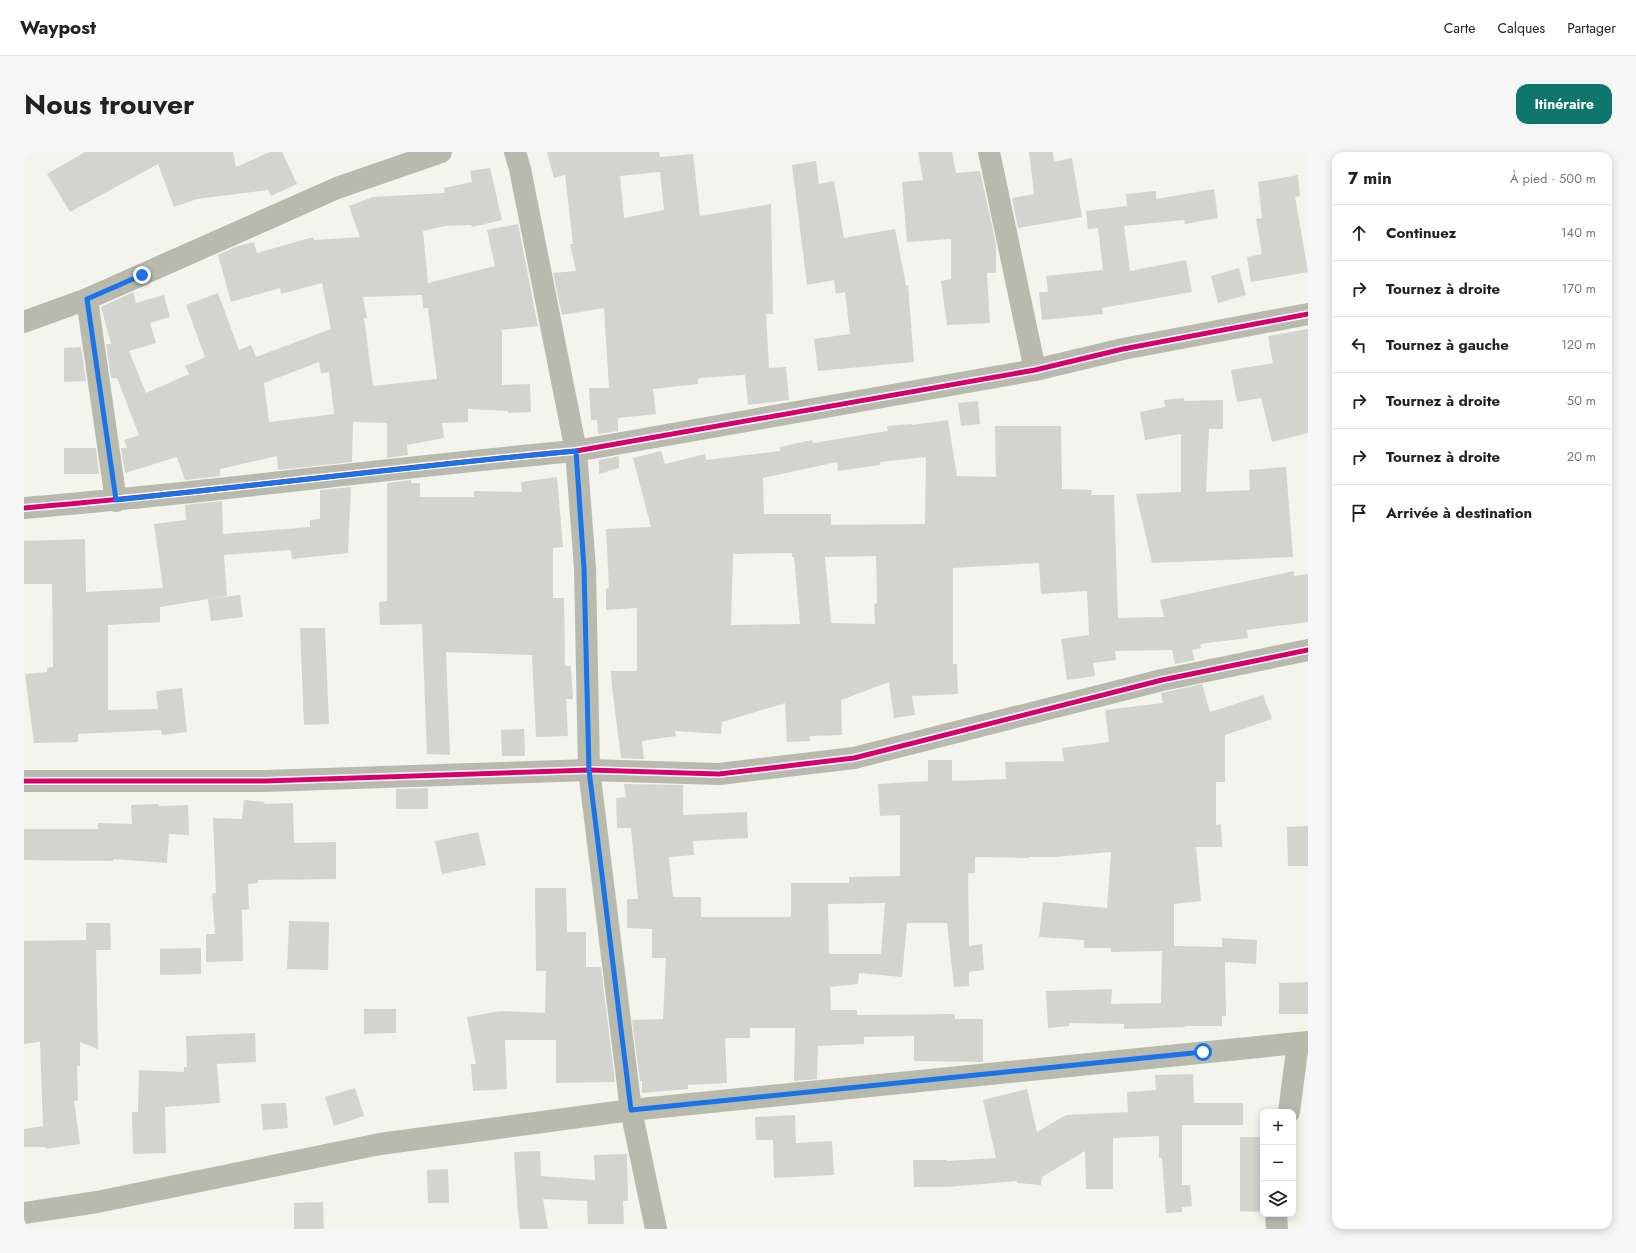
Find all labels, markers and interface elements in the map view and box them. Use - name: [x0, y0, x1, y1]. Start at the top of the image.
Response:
- text: Waypost: [20, 14, 96, 41]
- text: Carte: [1444, 18, 1475, 38]
- text: Calques: [1497, 18, 1545, 38]
- text: Partager: [1567, 18, 1616, 38]
- text: Nous trouver: [24, 84, 195, 125]
- button: Itinéraire: [1516, 84, 1612, 124]
- text: 7 min: [1348, 166, 1392, 190]
- text: À pied · 500 m: [1510, 169, 1596, 188]
- icon: ahead: [1348, 222, 1370, 244]
- text: Continuez: [1386, 222, 1456, 244]
- text: 140 m: [1561, 223, 1596, 242]
- route end: [133, 266, 151, 284]
- icon: right: [1348, 278, 1370, 300]
- text: Tournez à droite: [1386, 278, 1500, 300]
- text: 170 m: [1561, 279, 1596, 298]
- icon: left: [1348, 334, 1370, 356]
- text: Tournez à gauche: [1386, 334, 1509, 356]
- text: 120 m: [1561, 335, 1596, 354]
- icon: right: [1348, 390, 1370, 412]
- text: Tournez à droite: [1386, 390, 1500, 412]
- text: 50 m: [1567, 391, 1596, 410]
- icon: right: [1348, 446, 1370, 468]
- text: Tournez à droite: [1386, 446, 1500, 468]
- text: 20 m: [1567, 447, 1596, 466]
- icon: arrive: [1348, 502, 1370, 524]
- text: Arrivée à destination: [1386, 502, 1532, 524]
- route start: [1194, 1043, 1212, 1061]
- map controls: [1260, 1109, 1296, 1217]
- button: +: [1260, 1109, 1296, 1145]
- button: −: [1260, 1145, 1296, 1181]
- button: layers: [1260, 1181, 1296, 1217]

